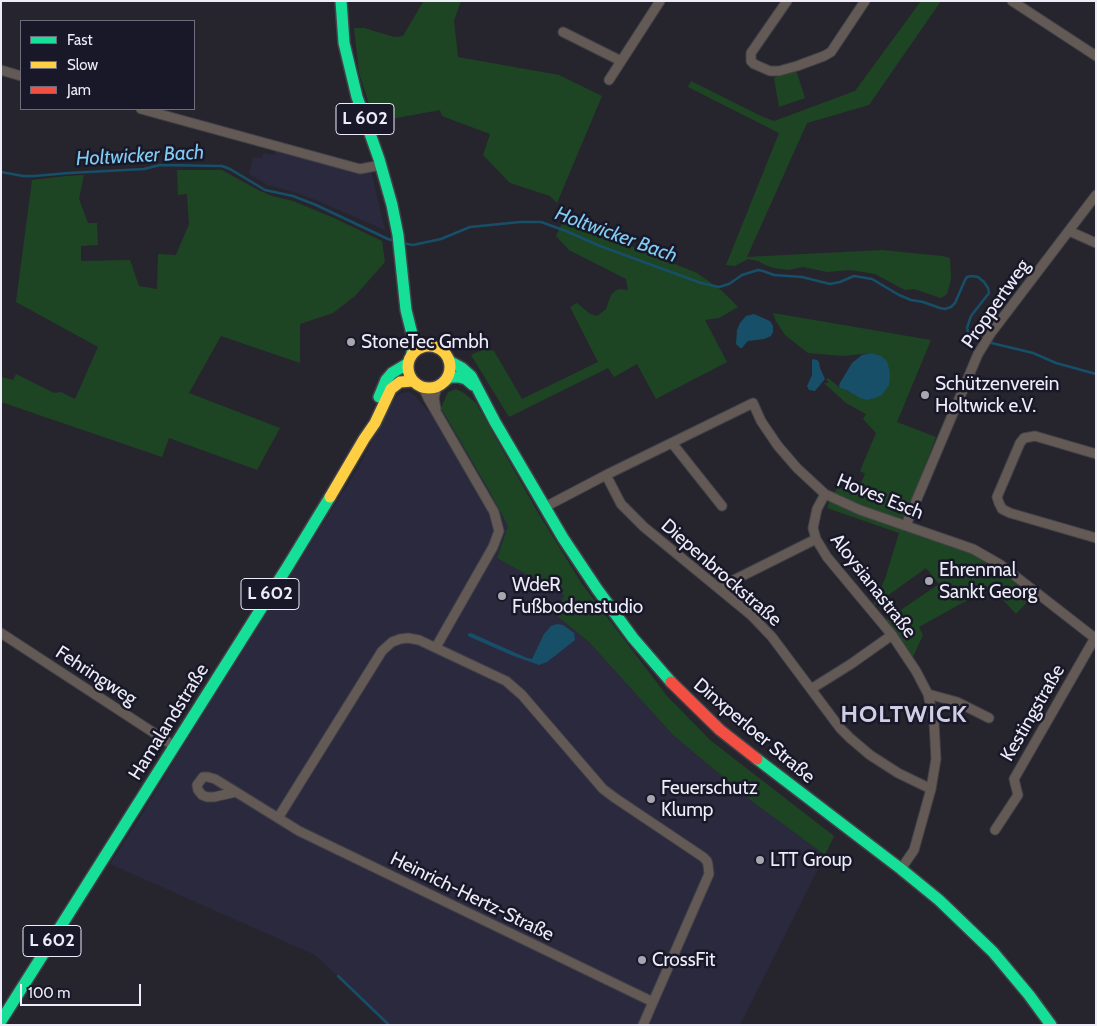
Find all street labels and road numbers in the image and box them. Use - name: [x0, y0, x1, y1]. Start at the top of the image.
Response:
- road number: L 602: [336, 104, 394, 134]
- street label: Proppertweg: [957, 255, 1035, 353]
- street label: Hoves Esch: [833, 469, 927, 525]
- street label: Diepenbrockstraße: [656, 514, 786, 632]
- street label: Aloysianastraße: [825, 529, 921, 643]
- road number: L 602: [241, 578, 299, 610]
- street label: Fehringweg: [51, 641, 141, 711]
- street label: Hamalandstraße: [124, 660, 214, 784]
- street label: Kestingstraße: [996, 661, 1070, 765]
- street label: Dinxperloer Straße: [689, 674, 819, 788]
- street label: Heinrich-Hertz-Straße: [387, 848, 557, 946]
- road number: L 602: [23, 926, 81, 956]

